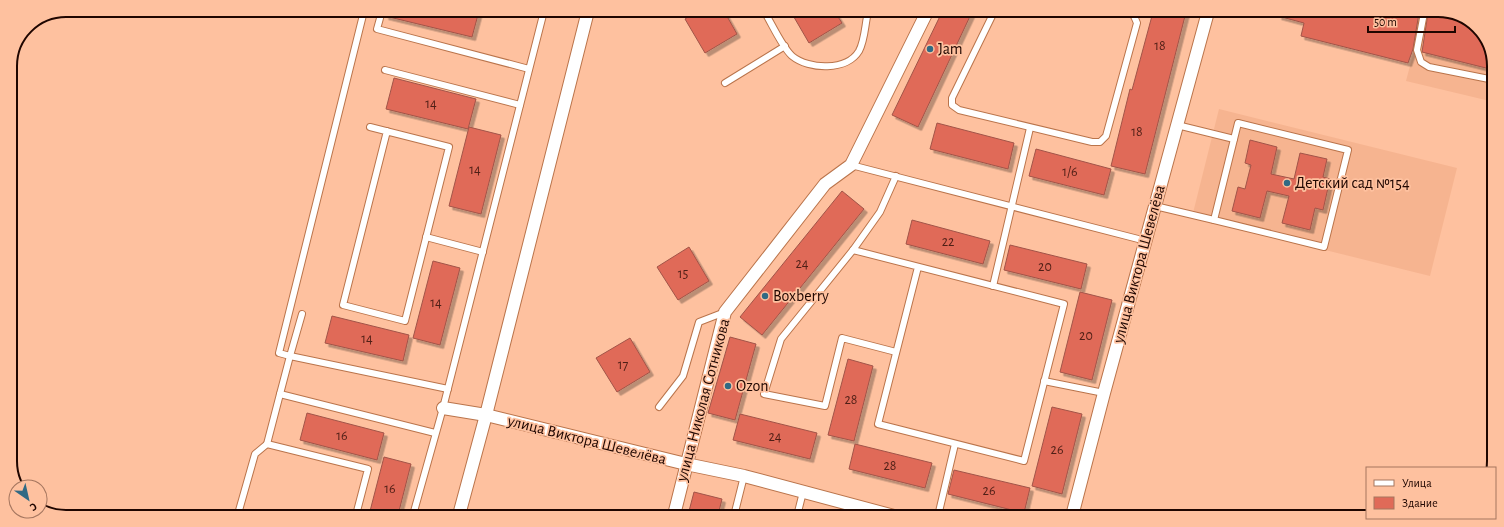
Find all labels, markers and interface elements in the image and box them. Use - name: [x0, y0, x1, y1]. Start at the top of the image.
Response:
- scale bar: [1368, 8, 1455, 34]
- text: 50 m: [1374, 16, 1397, 28]
- house number: 18: [1154, 39, 1166, 53]
- place label: Jam: [938, 41, 963, 57]
- marker: Jam: [925, 44, 935, 54]
- house number: 14: [425, 97, 437, 111]
- house number: 18: [1131, 125, 1143, 139]
- house number: 14: [469, 163, 481, 177]
- house number: 1/6: [1062, 165, 1078, 179]
- place label: Детский сад №154: [1295, 175, 1410, 191]
- marker: Детский сад №154: [1282, 178, 1292, 188]
- street label: улица Виктора Шевелёва: [1110, 183, 1169, 346]
- house number: 22: [942, 235, 954, 249]
- house number: 24: [795, 257, 809, 271]
- house number: 20: [1038, 260, 1052, 274]
- house number: 15: [678, 267, 688, 281]
- place label: Boxberry: [773, 288, 829, 305]
- marker: Boxberry: [760, 291, 770, 301]
- house number: 14: [430, 296, 442, 310]
- street label: улица Николая Сотникова: [673, 317, 733, 484]
- house number: 20: [1079, 329, 1093, 343]
- house number: 14: [361, 332, 373, 346]
- house number: 17: [618, 358, 628, 372]
- place label: Ozon: [736, 378, 768, 394]
- marker: Ozon: [723, 381, 733, 391]
- house number: 28: [844, 393, 858, 407]
- street label: улица Виктора Шевелёва: [505, 412, 668, 468]
- house number: 16: [336, 429, 348, 443]
- house number: 24: [768, 430, 782, 444]
- house number: 26: [1051, 443, 1063, 457]
- house number: 28: [883, 459, 897, 473]
- legend: [1366, 467, 1496, 519]
- text: Улица: [1402, 477, 1432, 489]
- north arrow: [8, 479, 48, 519]
- house number: 16: [384, 482, 396, 496]
- house number: 26: [983, 484, 995, 498]
- text: Здание: [1402, 497, 1438, 509]
- text: С: [28, 501, 39, 513]

